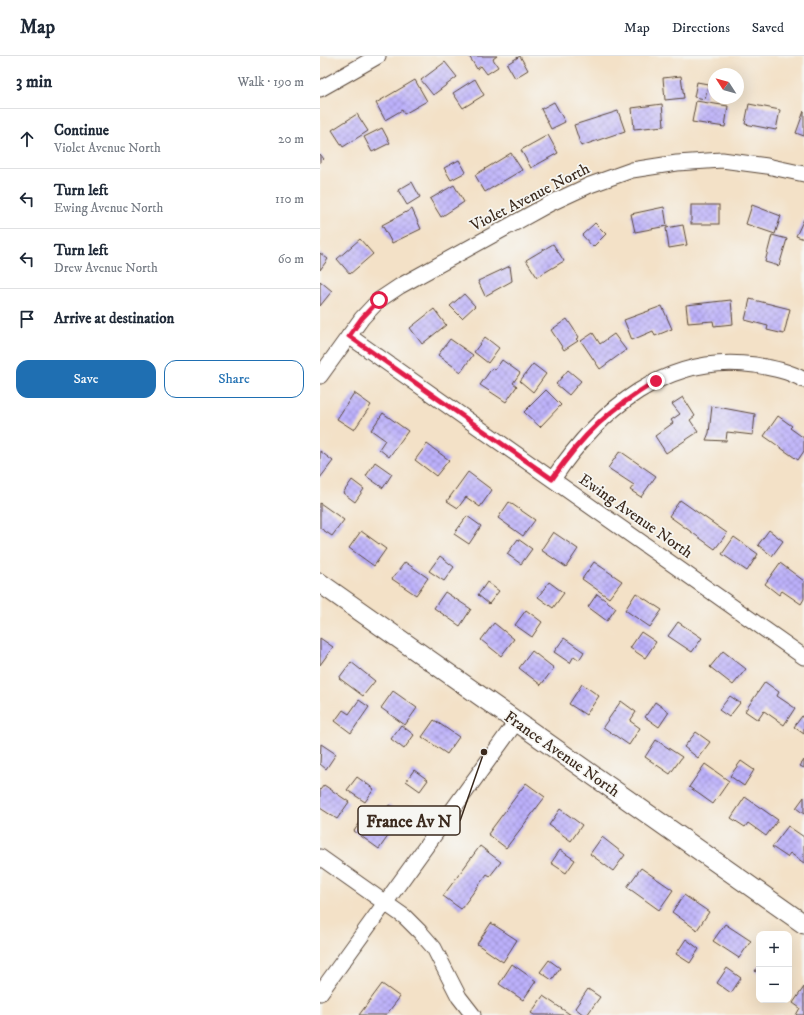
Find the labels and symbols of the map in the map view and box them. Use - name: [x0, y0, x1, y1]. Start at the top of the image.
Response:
- north arrow: [708, 68, 744, 104]
- street label: Violet Avenue North: [466, 158, 594, 236]
- route start: [370, 291, 388, 309]
- route end: [647, 372, 665, 390]
- street label: Ewing Avenue North: [575, 469, 697, 563]
- street label: France Avenue North: [500, 707, 624, 802]
- callout: France Av N: [358, 806, 460, 835]
- text: France Av N: [366, 811, 452, 833]

